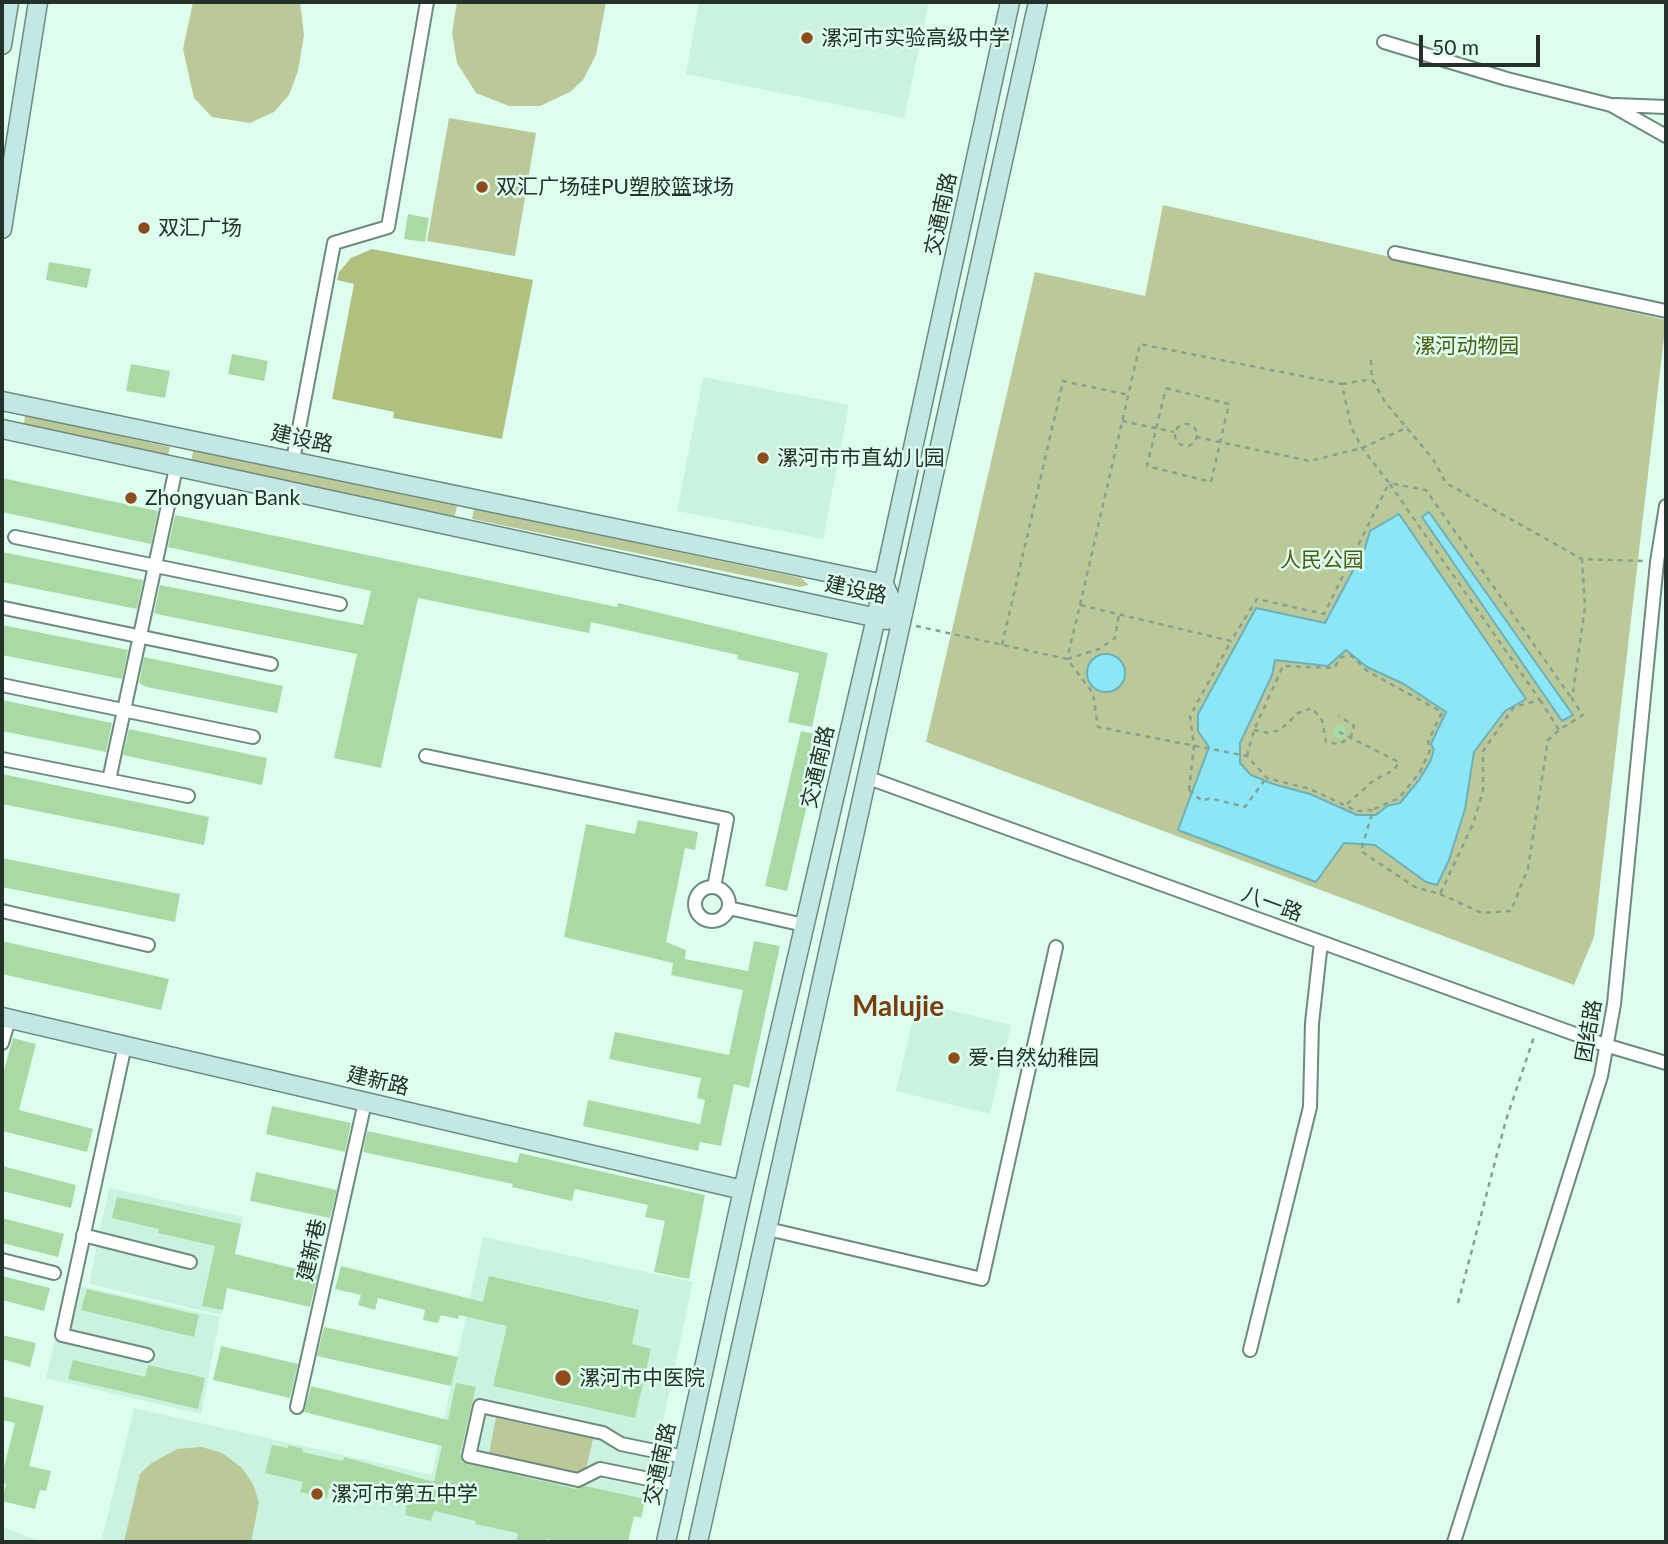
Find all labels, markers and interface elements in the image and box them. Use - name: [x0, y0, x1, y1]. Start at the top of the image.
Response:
- scale bar: [1423, 21, 1544, 65]
- place label: 漯河市实验高级中学: [821, 25, 1010, 51]
- marker: 漯河市实验高级中学: [799, 30, 815, 46]
- text: 50 m: [1432, 34, 1479, 59]
- street label: 交通南路: [920, 170, 962, 258]
- place label: 双汇广场硅PU塑胶篮球场: [496, 174, 734, 200]
- marker: 双汇广场硅PU塑胶篮球场: [474, 179, 490, 195]
- place label: 双汇广场: [158, 215, 242, 241]
- marker: 双汇广场: [136, 220, 152, 236]
- park label: 漯河动物园: [1415, 333, 1519, 359]
- street label: 建设路: [269, 420, 335, 458]
- place label: 漯河市市直幼儿园: [777, 445, 945, 471]
- marker: 漯河市市直幼儿园: [755, 450, 771, 466]
- place label: Zhongyuan Bank: [145, 485, 300, 511]
- marker: Zhongyuan Bank: [123, 490, 139, 506]
- park label: 人民公园: [1280, 547, 1364, 573]
- street label: 建设路: [823, 571, 889, 609]
- street label: 交通南路: [796, 723, 840, 811]
- street label: 八一路: [1238, 881, 1306, 927]
- district label: Malujie: [852, 990, 944, 1024]
- street label: 团结路: [1571, 998, 1607, 1064]
- place label: 爱·自然幼稚园: [968, 1045, 1099, 1071]
- marker: 爱·自然幼稚园: [946, 1050, 962, 1066]
- street label: 建新路: [344, 1062, 412, 1100]
- street label: 建新巷: [293, 1216, 331, 1284]
- place label: 漯河市中医院: [579, 1365, 705, 1391]
- marker: 漯河市中医院: [553, 1368, 573, 1388]
- street label: 交通南路: [639, 1420, 681, 1508]
- place label: 漯河市第五中学: [331, 1481, 478, 1507]
- marker: 漯河市第五中学: [309, 1486, 325, 1502]

